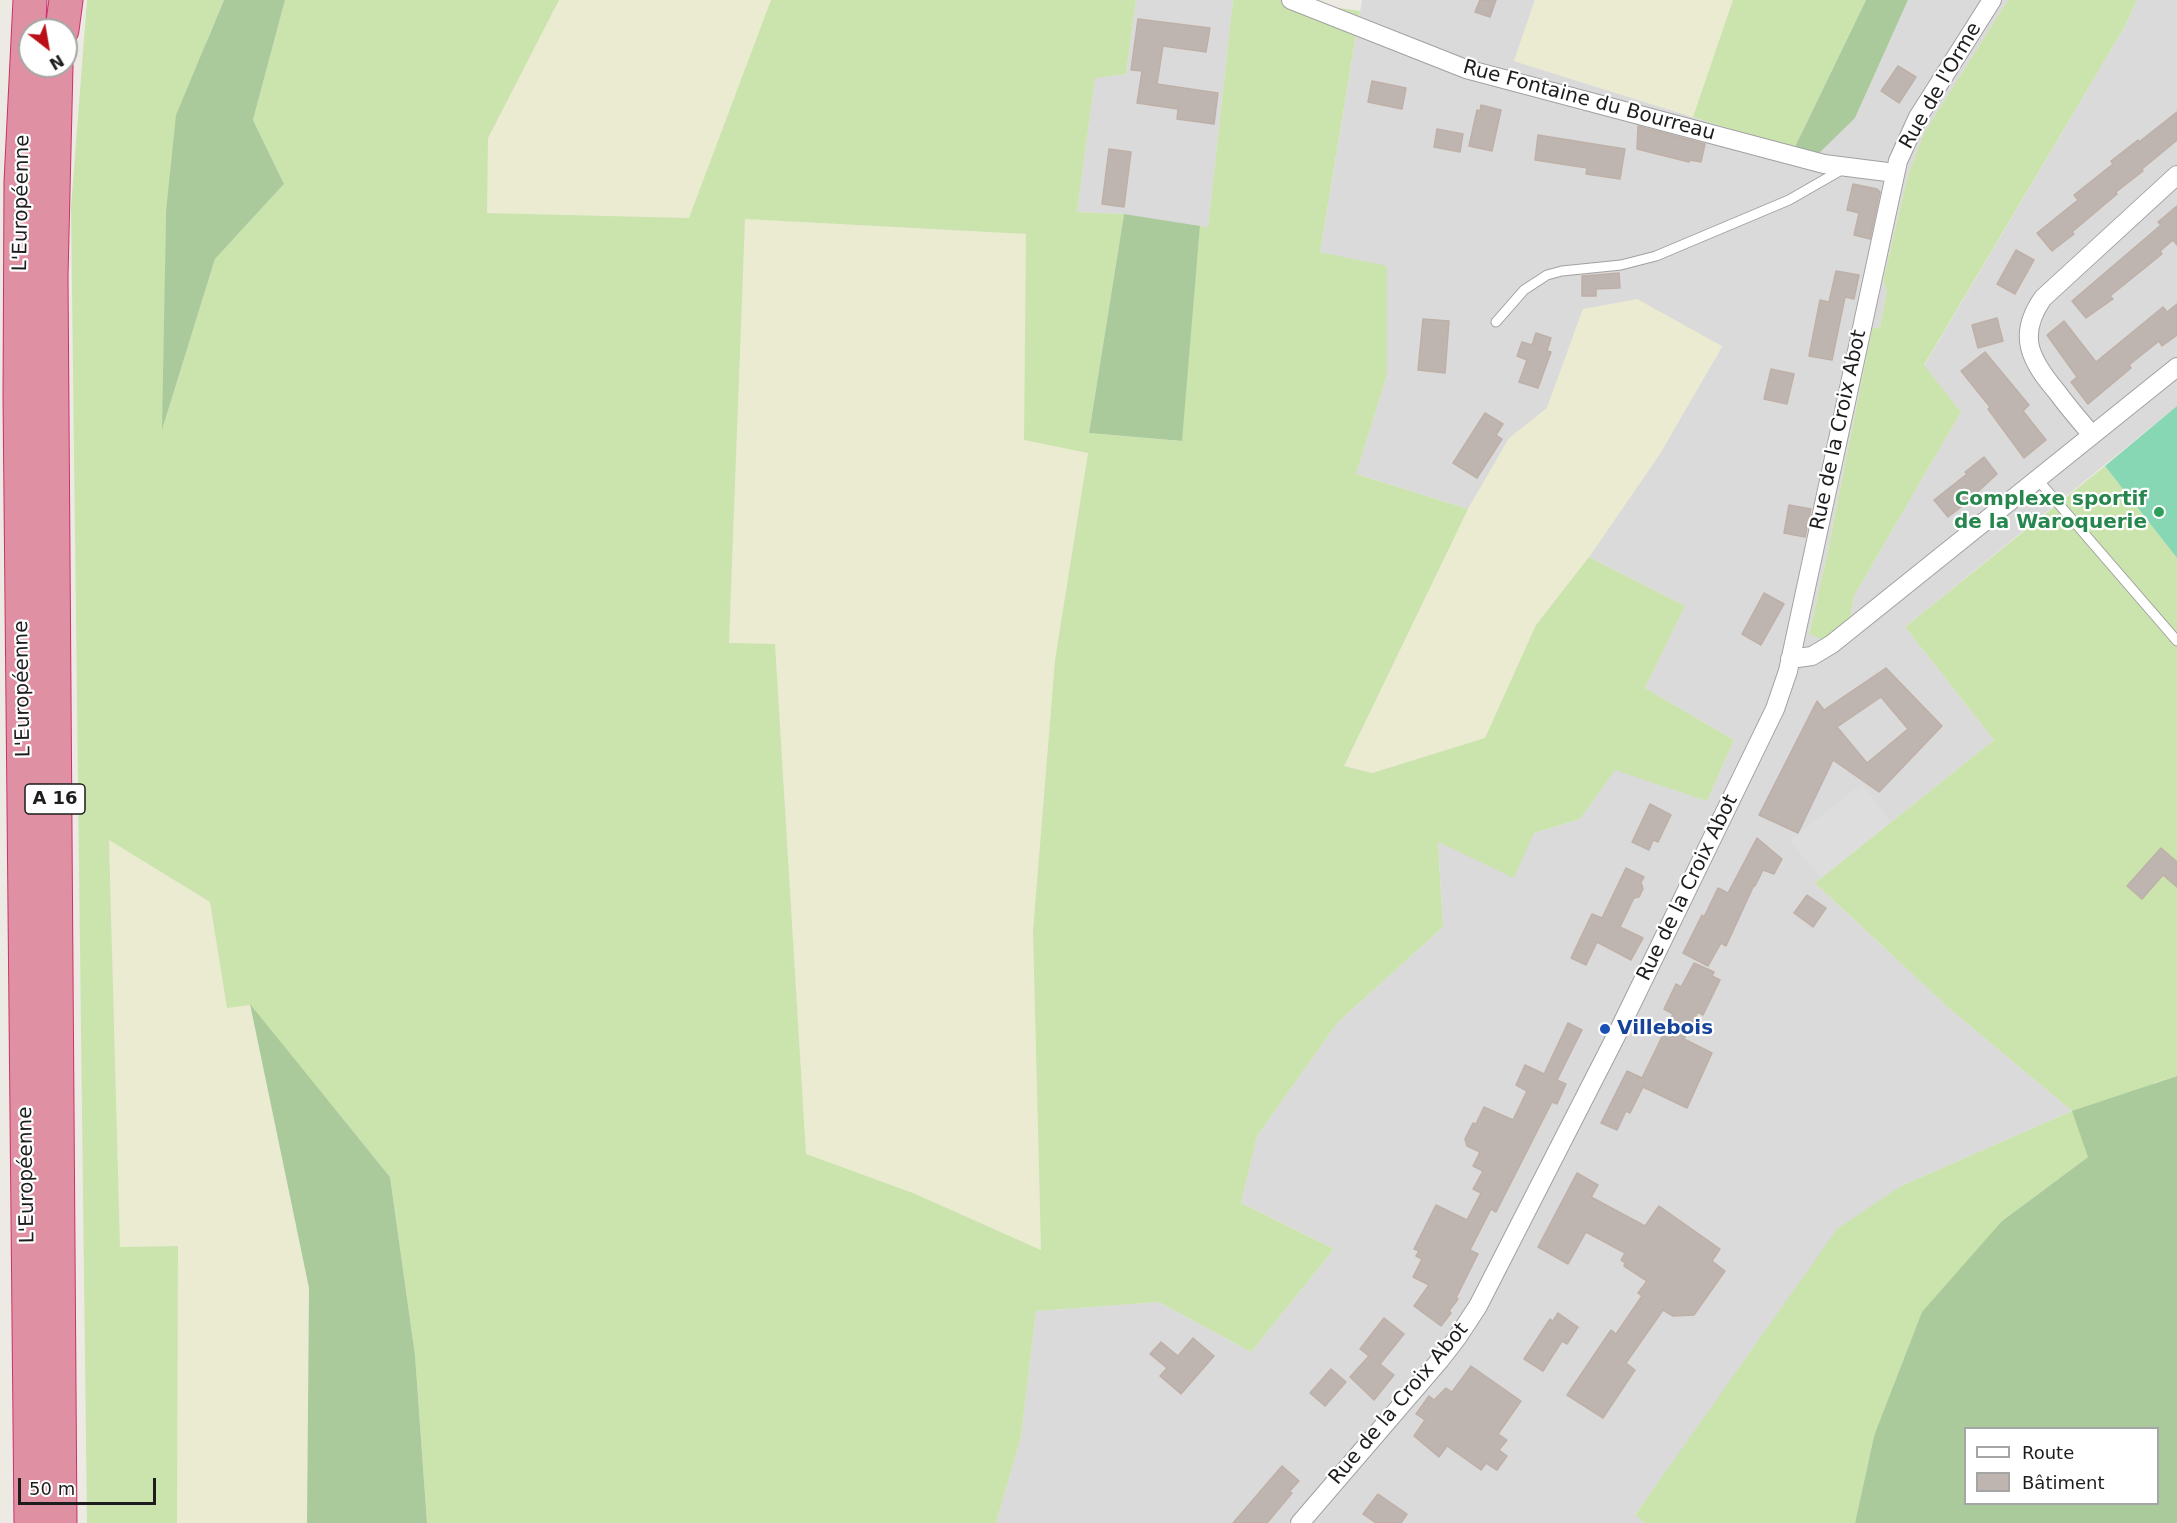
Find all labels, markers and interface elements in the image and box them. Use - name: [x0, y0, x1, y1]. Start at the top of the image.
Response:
- north arrow: [18, 18, 78, 78]
- street label: Rue de l'Orme: [1895, 18, 1987, 154]
- text: N: [46, 51, 67, 74]
- street label: Rue Fontaine du Bourreau: [1460, 56, 1718, 146]
- street label: L'Européenne: [9, 134, 35, 272]
- street label: Rue de la Croix Abot: [1806, 328, 1872, 532]
- place label: Complexe sportif de la Waroquerie: [1954, 488, 2147, 535]
- marker: Complexe sportif de la Waroquerie: [2152, 505, 2166, 519]
- street label: L'Européenne: [10, 620, 36, 758]
- road number: A 16: [25, 784, 85, 814]
- street label: Rue de la Croix Abot: [1632, 791, 1744, 985]
- place label: Villebois: [1617, 1017, 1713, 1041]
- marker: Villebois: [1598, 1022, 1612, 1036]
- street label: L'Européenne: [14, 1106, 40, 1244]
- street label: Rue de la Croix Abot: [1324, 1318, 1474, 1490]
- legend: [1964, 1427, 2159, 1505]
- text: Route: [2022, 1442, 2074, 1463]
- scale bar: [21, 1466, 159, 1504]
- text: Bâtiment: [2022, 1472, 2105, 1493]
- text: 50 m: [29, 1478, 75, 1499]

